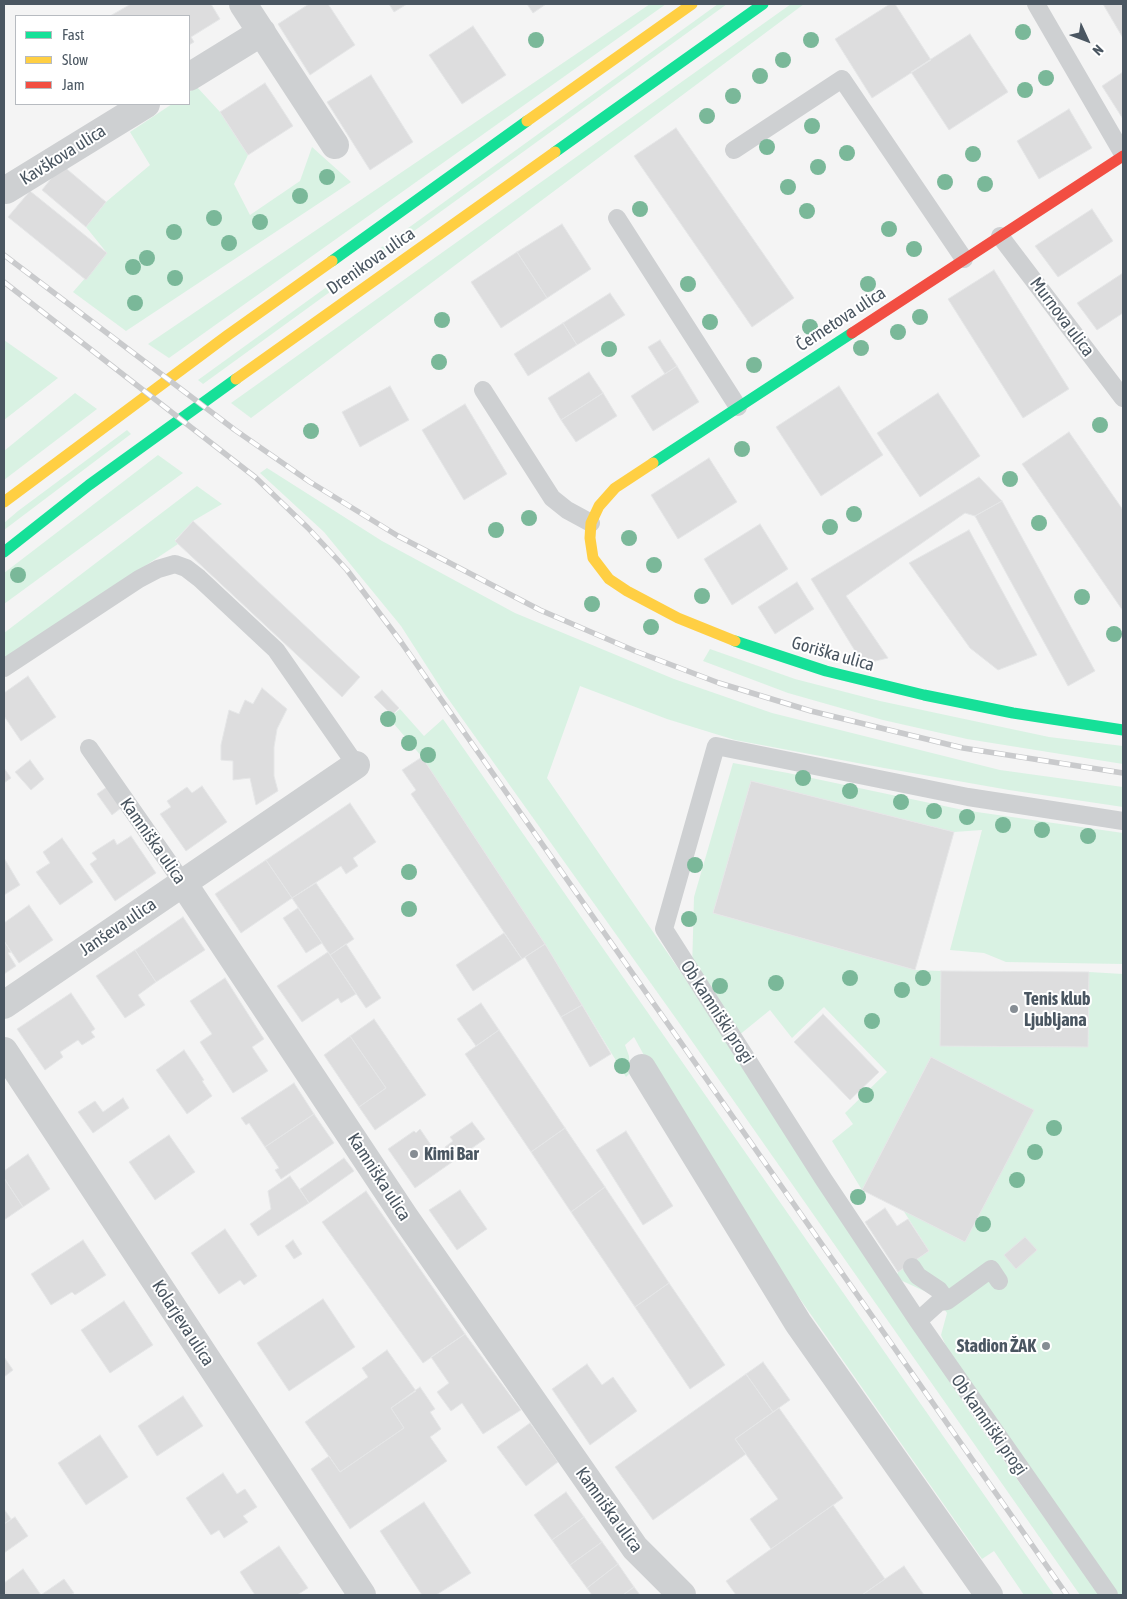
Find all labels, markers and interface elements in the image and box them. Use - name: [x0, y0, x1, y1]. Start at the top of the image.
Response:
- legend: [15, 15, 190, 105]
- north arrow: [1062, 15, 1112, 65]
- text: Fast: [62, 26, 84, 43]
- text: N: [1089, 42, 1107, 59]
- text: Slow: [62, 51, 88, 68]
- text: Jam: [62, 76, 85, 93]
- street label: Kavškova ulica: [16, 120, 110, 190]
- street label: Drenikova ulica: [323, 223, 419, 299]
- street label: Murnova ulica: [1025, 273, 1099, 361]
- street label: Černetova ulica: [792, 282, 890, 356]
- street label: Goriška ulica: [789, 632, 877, 676]
- street label: Kamniška ulica: [115, 794, 191, 888]
- street label: Janševa ulica: [76, 893, 160, 961]
- street label: Ob kamniški progi: [676, 957, 758, 1067]
- place label: Tenis klub Ljubljana: [1024, 988, 1091, 1030]
- marker: Tenis klub Ljubljana: [1008, 1003, 1020, 1015]
- street label: Kamniška ulica: [343, 1129, 415, 1225]
- place label: Kimi Bar: [424, 1143, 479, 1165]
- marker: Kimi Bar: [408, 1148, 420, 1160]
- street label: Kolarjeva ulica: [147, 1276, 219, 1370]
- place label: Stadion ŽAK: [957, 1335, 1036, 1357]
- marker: Stadion ŽAK: [1040, 1340, 1052, 1352]
- street label: Ob kamniški progi: [946, 1370, 1032, 1480]
- street label: Kamniška ulica: [571, 1463, 647, 1557]

